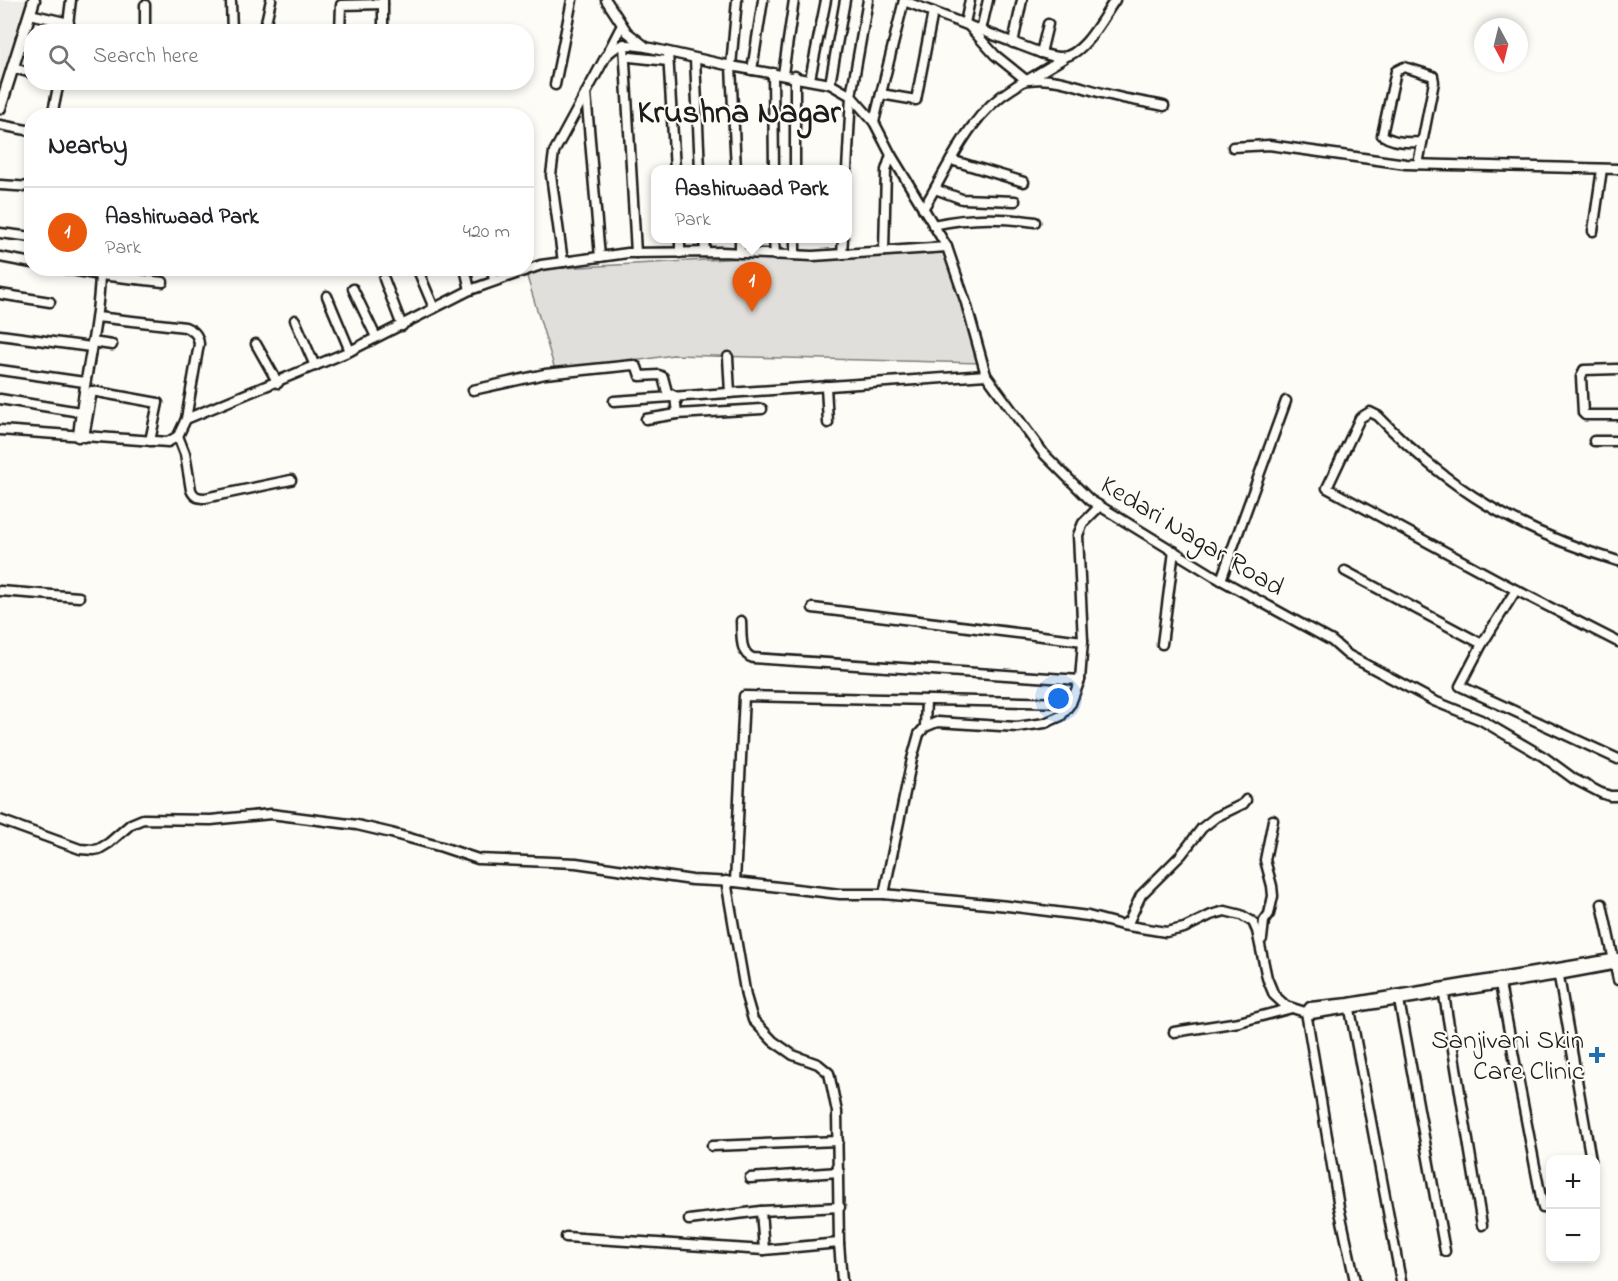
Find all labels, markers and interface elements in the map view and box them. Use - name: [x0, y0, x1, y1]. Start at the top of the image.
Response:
- north arrow: [1474, 18, 1528, 72]
- search box: [24, 24, 534, 90]
- icon: search: [45, 41, 78, 74]
- text: Search here: [93, 41, 198, 73]
- district label: Krushna Nagar: [638, 90, 841, 139]
- text: Nearby: [48, 128, 127, 166]
- popup: [651, 165, 852, 243]
- text: Aashirwaad Park: [675, 174, 828, 206]
- text: Aashirwaad Park: [105, 202, 259, 234]
- text: Park: [675, 206, 711, 235]
- text: 1: [64, 218, 71, 247]
- text: 420 m: [463, 218, 510, 247]
- text: Park: [105, 234, 141, 263]
- pin: 1: [732, 262, 771, 312]
- street label: Kedari Nagar Road: [1092, 467, 1291, 608]
- your location: [1044, 684, 1073, 713]
- place label: Sanjivani Skin Care Clinic: [1431, 1022, 1584, 1092]
- marker: Sanjivani Skin Care Clinic: [1588, 1046, 1606, 1064]
- map controls: [1546, 1155, 1600, 1263]
- button: +: [1546, 1155, 1600, 1209]
- button: −: [1546, 1209, 1600, 1263]

